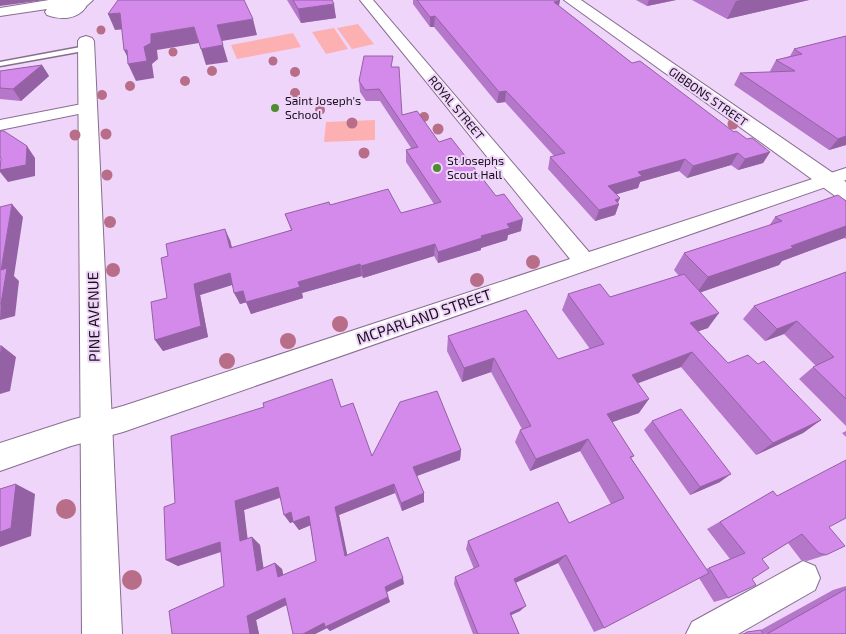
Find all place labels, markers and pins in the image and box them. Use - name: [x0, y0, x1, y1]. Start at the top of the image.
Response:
- place label: Saint Joseph's School: [285, 93, 361, 121]
- marker: Saint Joseph's School: [269, 102, 281, 114]
- place label: St Josephs Scout Hall: [447, 153, 504, 181]
- marker: St Josephs Scout Hall: [431, 162, 443, 174]

